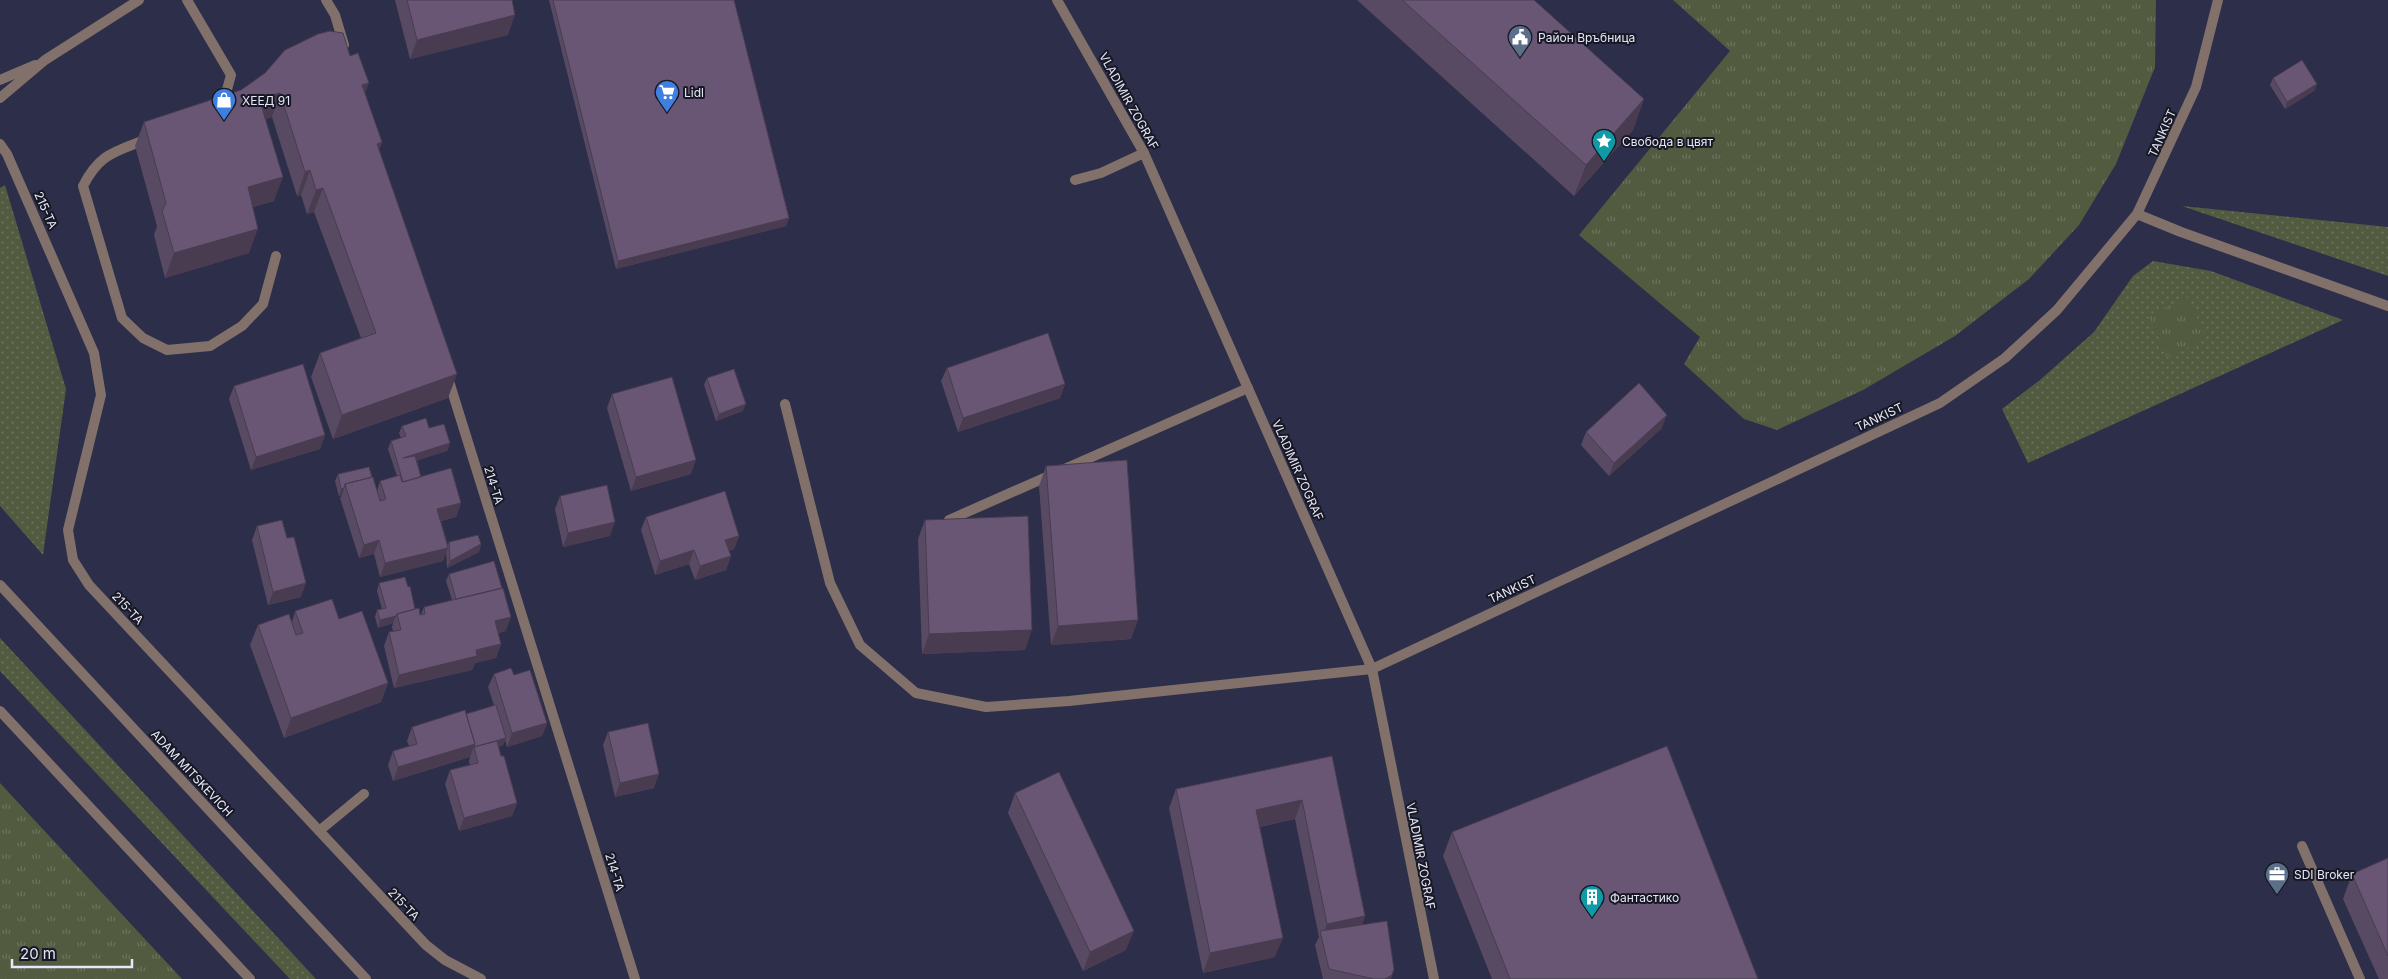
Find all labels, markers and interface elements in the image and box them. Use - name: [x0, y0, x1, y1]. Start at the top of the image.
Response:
- public building icon: Район Връбница: [1507, 24, 1533, 58]
- place label: Район Връбница: [1538, 30, 1635, 45]
- street label: VLADIMIR ZOGRAF: [1096, 50, 1162, 152]
- supermarket icon: Lidl: [654, 79, 680, 113]
- place label: Lidl: [684, 85, 704, 100]
- shop icon: ХЕЕД 91: [211, 87, 237, 121]
- place label: ХЕЕД 91: [242, 93, 290, 108]
- street label: TANKIST: [2145, 107, 2179, 159]
- place icon: Свобода в цвят: [1591, 128, 1617, 162]
- place label: Свобода в цвят: [1622, 134, 1713, 149]
- street label: 215-ТА: [31, 189, 61, 231]
- street label: TANKIST: [1853, 399, 1905, 435]
- street label: VLADIMIR ZOGRAF: [1269, 417, 1327, 523]
- street label: 214-ТА: [481, 464, 507, 506]
- street label: TANKIST: [1486, 571, 1538, 607]
- street label: 215-ТА: [109, 589, 147, 627]
- street label: ADAM MITSKEVICH: [148, 727, 236, 819]
- street label: VLADIMIR ZOGRAF: [1403, 801, 1439, 911]
- street label: 214-ТА: [602, 851, 628, 893]
- office icon: SDI Broker: [2264, 861, 2290, 895]
- place label: SDI Broker: [2294, 867, 2355, 882]
- building icon: Фантастико: [1579, 884, 1605, 918]
- street label: 215-ТА: [385, 885, 423, 923]
- place label: Фантастико: [1610, 890, 1679, 905]
- scale bar: [12, 936, 132, 968]
- text: 20 m: [20, 944, 56, 963]

